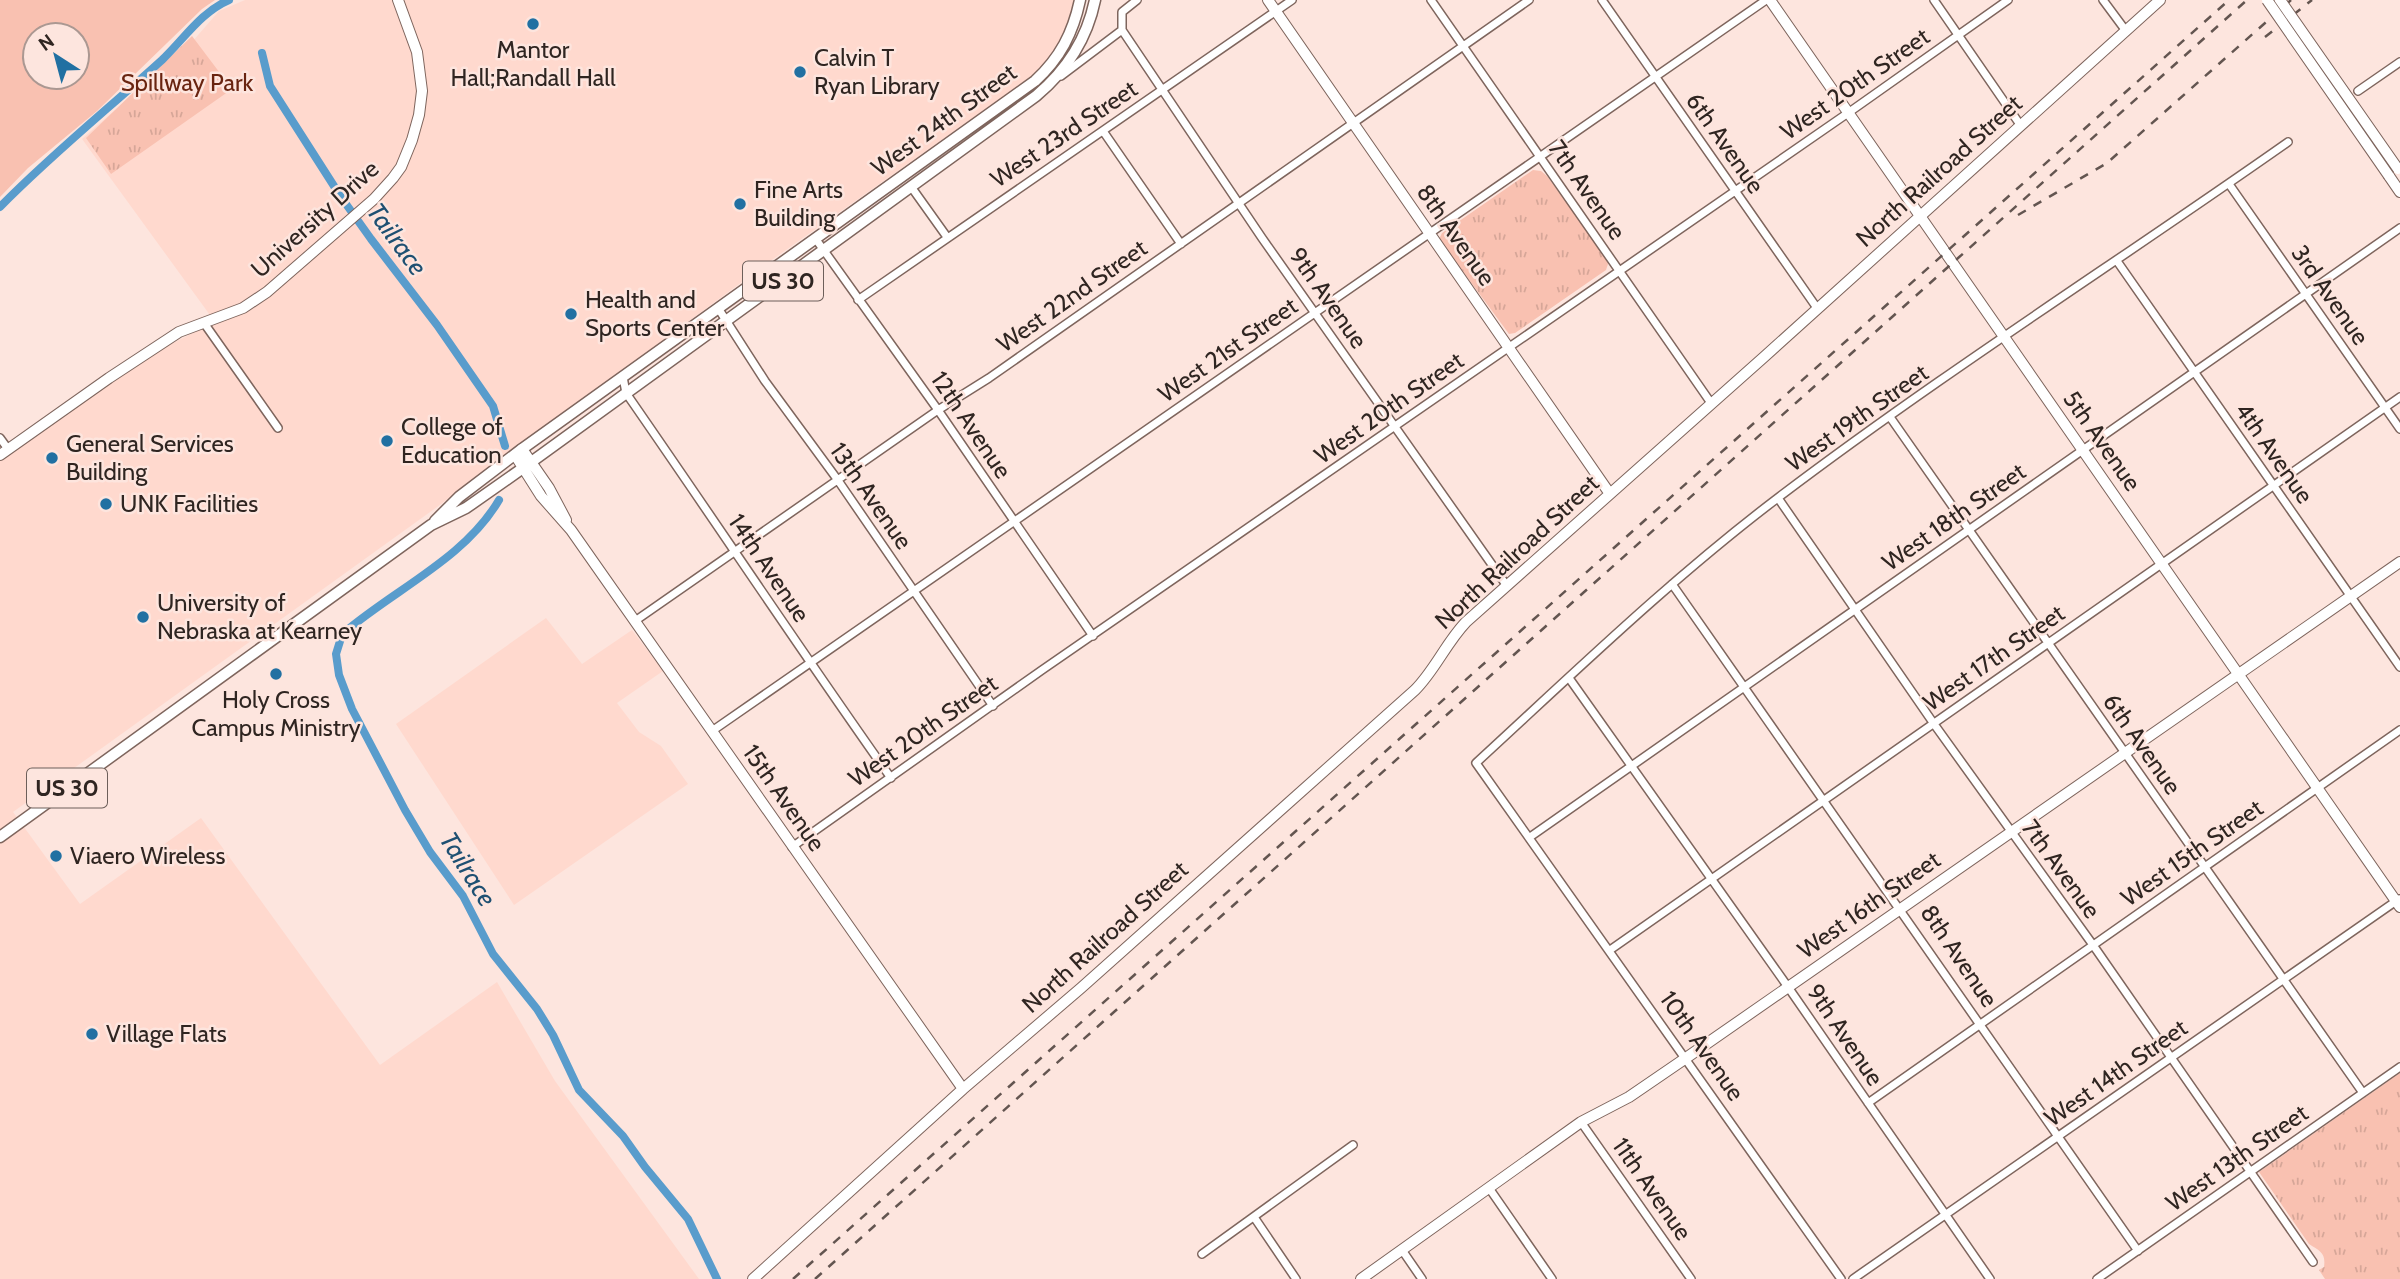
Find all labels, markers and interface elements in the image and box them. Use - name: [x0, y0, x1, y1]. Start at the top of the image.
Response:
- marker: Mantor Hall;Randall Hall: [525, 16, 541, 32]
- north arrow: [21, 21, 91, 91]
- street label: West 20th Street: [1775, 22, 1935, 146]
- text: N: [34, 29, 58, 56]
- place label: Mantor Hall;Randall Hall: [450, 35, 616, 92]
- place label: Calvin T Ryan Library: [814, 43, 940, 100]
- street label: West 24th Street: [866, 57, 1022, 182]
- marker: Calvin T Ryan Library: [792, 64, 808, 80]
- park label: Spillway Park: [121, 68, 254, 97]
- street label: West 23rd Street: [985, 74, 1143, 193]
- street label: 6th Avenue: [1680, 87, 1771, 199]
- street label: North Railroad Street: [1850, 89, 2027, 253]
- street label: 7th Avenue: [1543, 134, 1632, 245]
- street label: University Drive: [245, 154, 384, 283]
- place label: Fine Arts Building: [754, 175, 843, 232]
- street label: 8th Avenue: [1411, 178, 1502, 291]
- marker: Fine Arts Building: [732, 196, 748, 212]
- water label: Tailrace: [360, 197, 434, 281]
- street label: West 22nd Street: [991, 233, 1152, 358]
- street label: 3rd Avenue: [2286, 239, 2375, 350]
- street label: 9th Avenue: [1283, 242, 1374, 354]
- road number: US 30: [743, 262, 823, 300]
- place label: Health and Sports Center: [585, 285, 725, 342]
- street label: West 21st Street: [1153, 291, 1303, 408]
- marker: Health and Sports Center: [563, 306, 579, 322]
- street label: West 20th Street: [1309, 346, 1469, 470]
- street label: West 19th Street: [1780, 358, 1933, 477]
- street label: 12th Avenue: [925, 366, 1018, 484]
- street label: 5th Avenue: [2057, 385, 2147, 496]
- street label: 4th Avenue: [2229, 397, 2320, 509]
- place label: College of Education: [401, 412, 503, 469]
- place label: General Services Building: [66, 429, 234, 486]
- marker: College of Education: [379, 433, 395, 449]
- street label: 13th Avenue: [824, 437, 919, 555]
- marker: General Services Building: [44, 450, 60, 466]
- street label: West 18th Street: [1877, 457, 2031, 577]
- street label: North Railroad Street: [1429, 468, 1604, 635]
- place label: UNK Facilities: [120, 489, 258, 518]
- marker: UNK Facilities: [98, 496, 114, 512]
- street label: 14th Avenue: [723, 508, 816, 627]
- place label: University of Nebraska at Kearney: [157, 588, 362, 645]
- street label: West 17th Street: [1918, 598, 2070, 717]
- marker: University of Nebraska at Kearney: [135, 609, 151, 625]
- marker: Holy Cross Campus Ministry: [268, 666, 284, 682]
- street label: West 20th Street: [843, 669, 1003, 793]
- place label: Holy Cross Campus Ministry: [191, 685, 361, 742]
- street label: 6th Avenue: [2097, 688, 2188, 800]
- street label: 15th Avenue: [737, 739, 832, 857]
- road number: US 30: [27, 768, 107, 808]
- street label: West 15th Street: [2115, 793, 2268, 912]
- street label: 7th Avenue: [2016, 814, 2107, 924]
- water label: Tailrace: [433, 826, 503, 912]
- place label: Viaero Wireless: [70, 841, 225, 870]
- street label: West 16th Street: [1792, 845, 1945, 964]
- marker: Viaero Wireless: [48, 848, 64, 864]
- street label: North Railroad Street: [1016, 855, 1193, 1019]
- street label: 8th Avenue: [1915, 899, 2004, 1012]
- street label: 9th Avenue: [1801, 978, 1890, 1091]
- street label: 10th Avenue: [1654, 985, 1751, 1106]
- street label: West 14th Street: [2039, 1013, 2193, 1132]
- place label: Village Flats: [106, 1019, 227, 1048]
- marker: Village Flats: [84, 1026, 100, 1042]
- street label: West 13th Street: [2160, 1098, 2313, 1217]
- street label: 11th Avenue: [1607, 1132, 1698, 1245]

